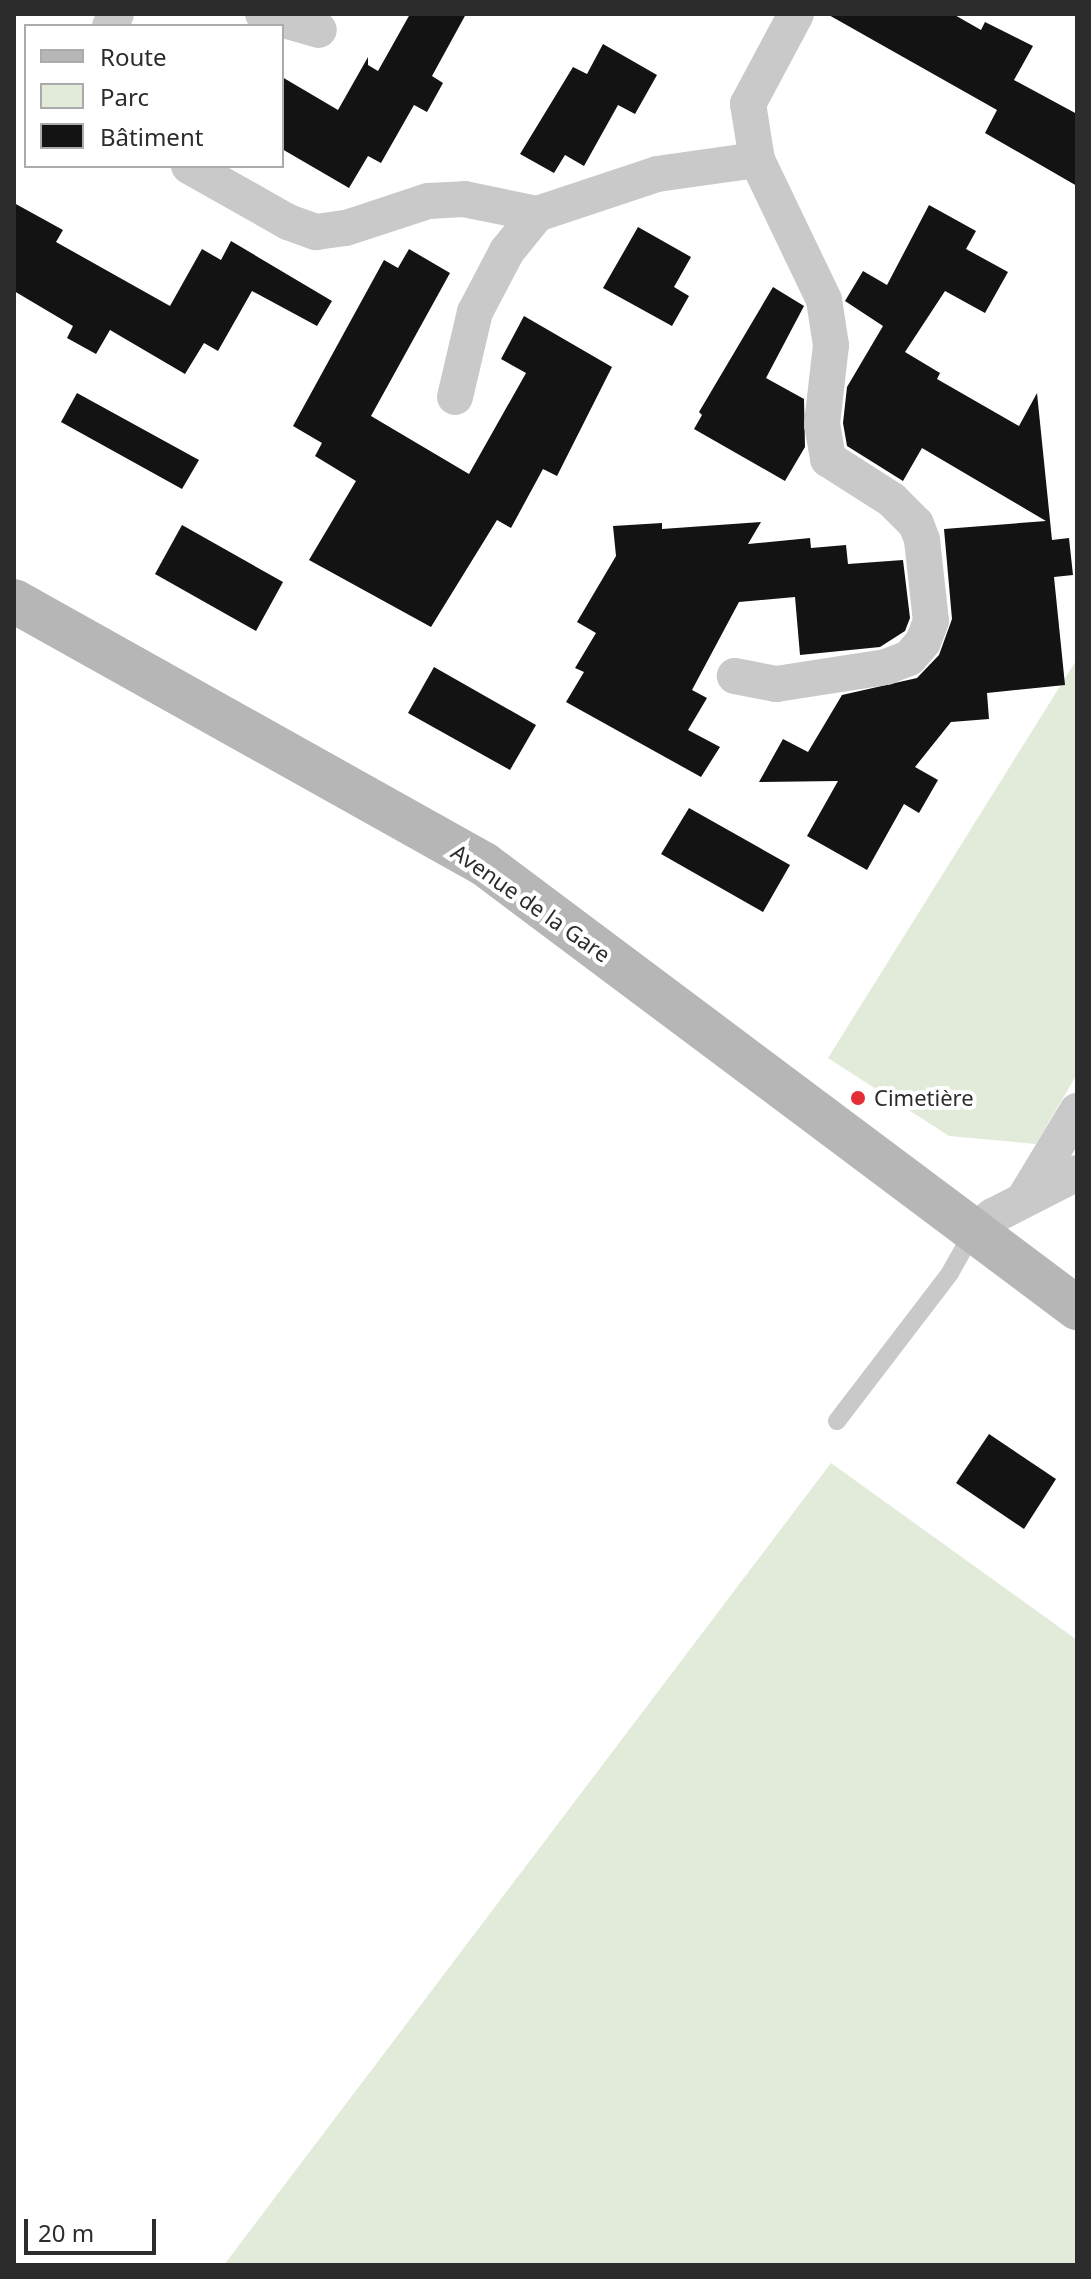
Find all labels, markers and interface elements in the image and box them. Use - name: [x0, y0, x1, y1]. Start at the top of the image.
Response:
- legend: [24, 24, 284, 168]
- text: Route: [100, 40, 166, 73]
- text: Parc: [100, 80, 149, 113]
- text: Bâtiment: [100, 120, 203, 153]
- street label: Avenue de la Gare: [447, 838, 615, 968]
- place label: Cimetière: [874, 1085, 974, 1111]
- marker: Cimetière: [849, 1089, 867, 1107]
- scale bar: [28, 2203, 160, 2253]
- text: 20 m: [38, 2216, 94, 2249]

